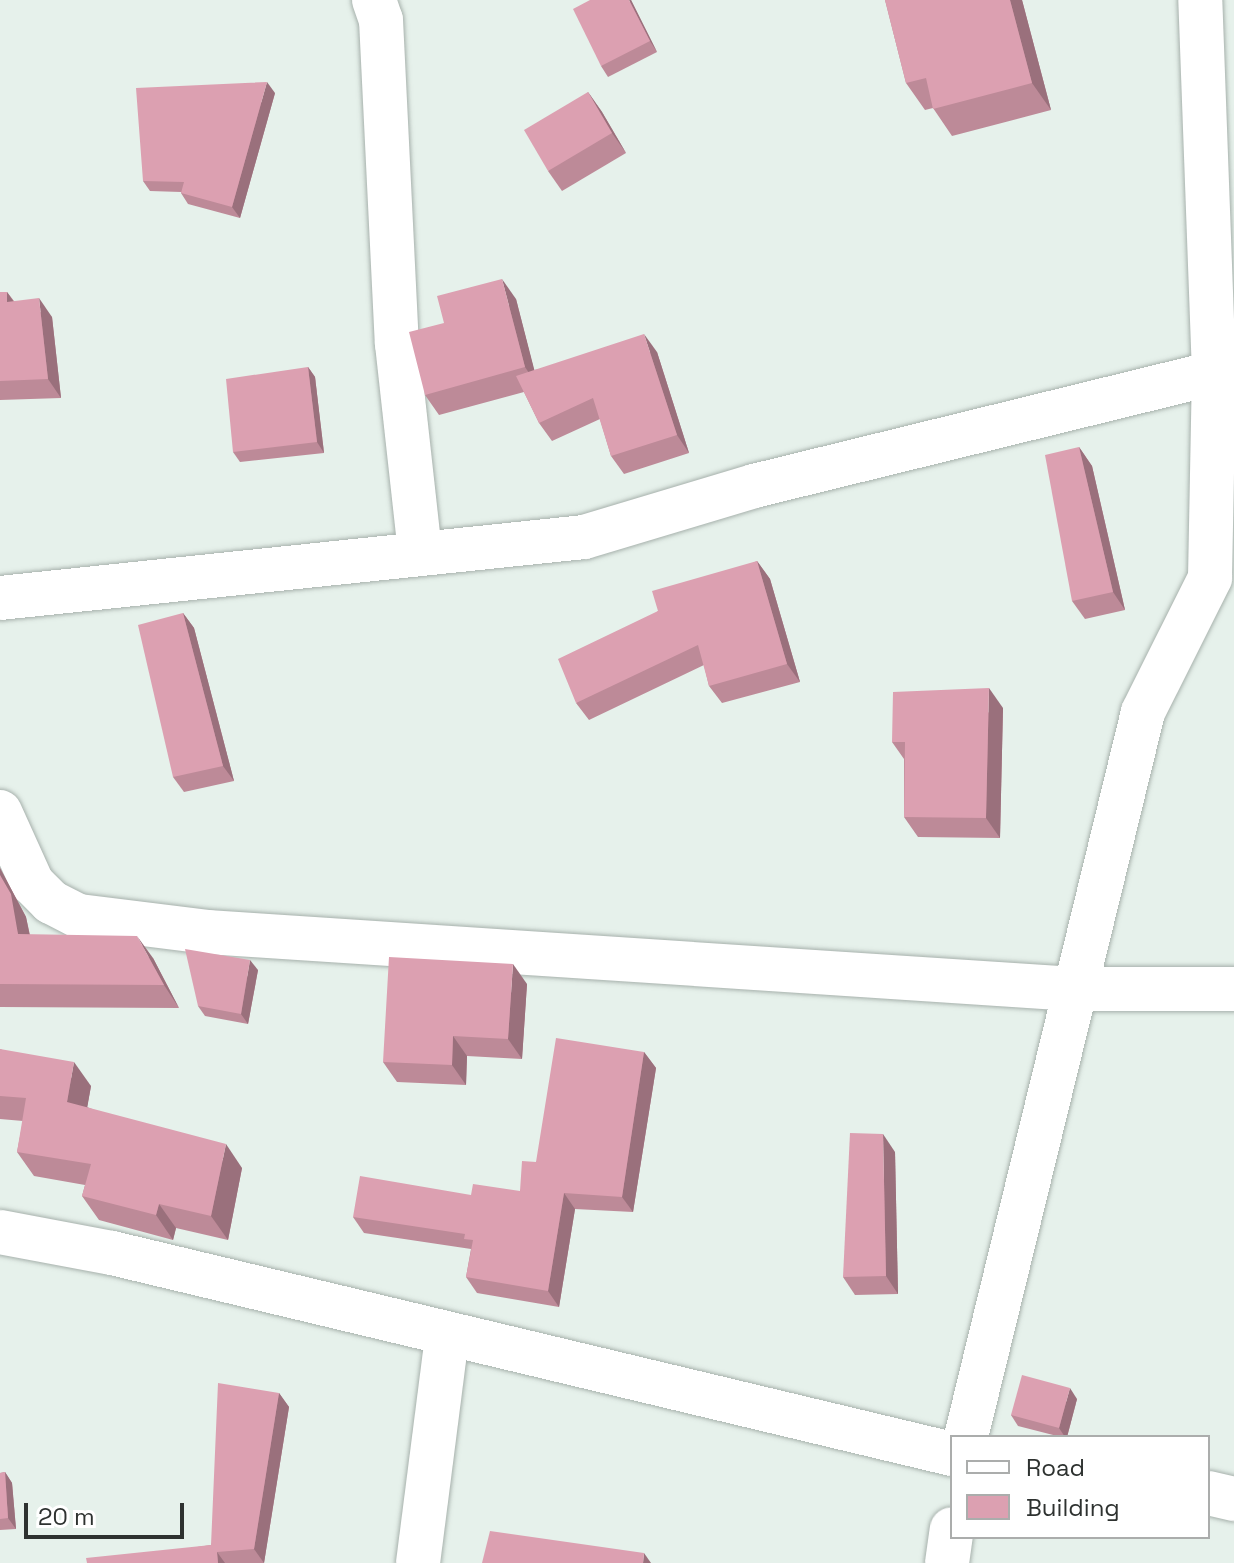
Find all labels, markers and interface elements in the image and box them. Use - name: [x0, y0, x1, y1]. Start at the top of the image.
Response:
- legend: [950, 1435, 1210, 1539]
- text: Road: [1026, 1452, 1085, 1483]
- scale bar: [28, 1487, 188, 1537]
- text: Building: [1026, 1492, 1120, 1523]
- text: 20 m: [38, 1501, 95, 1532]

